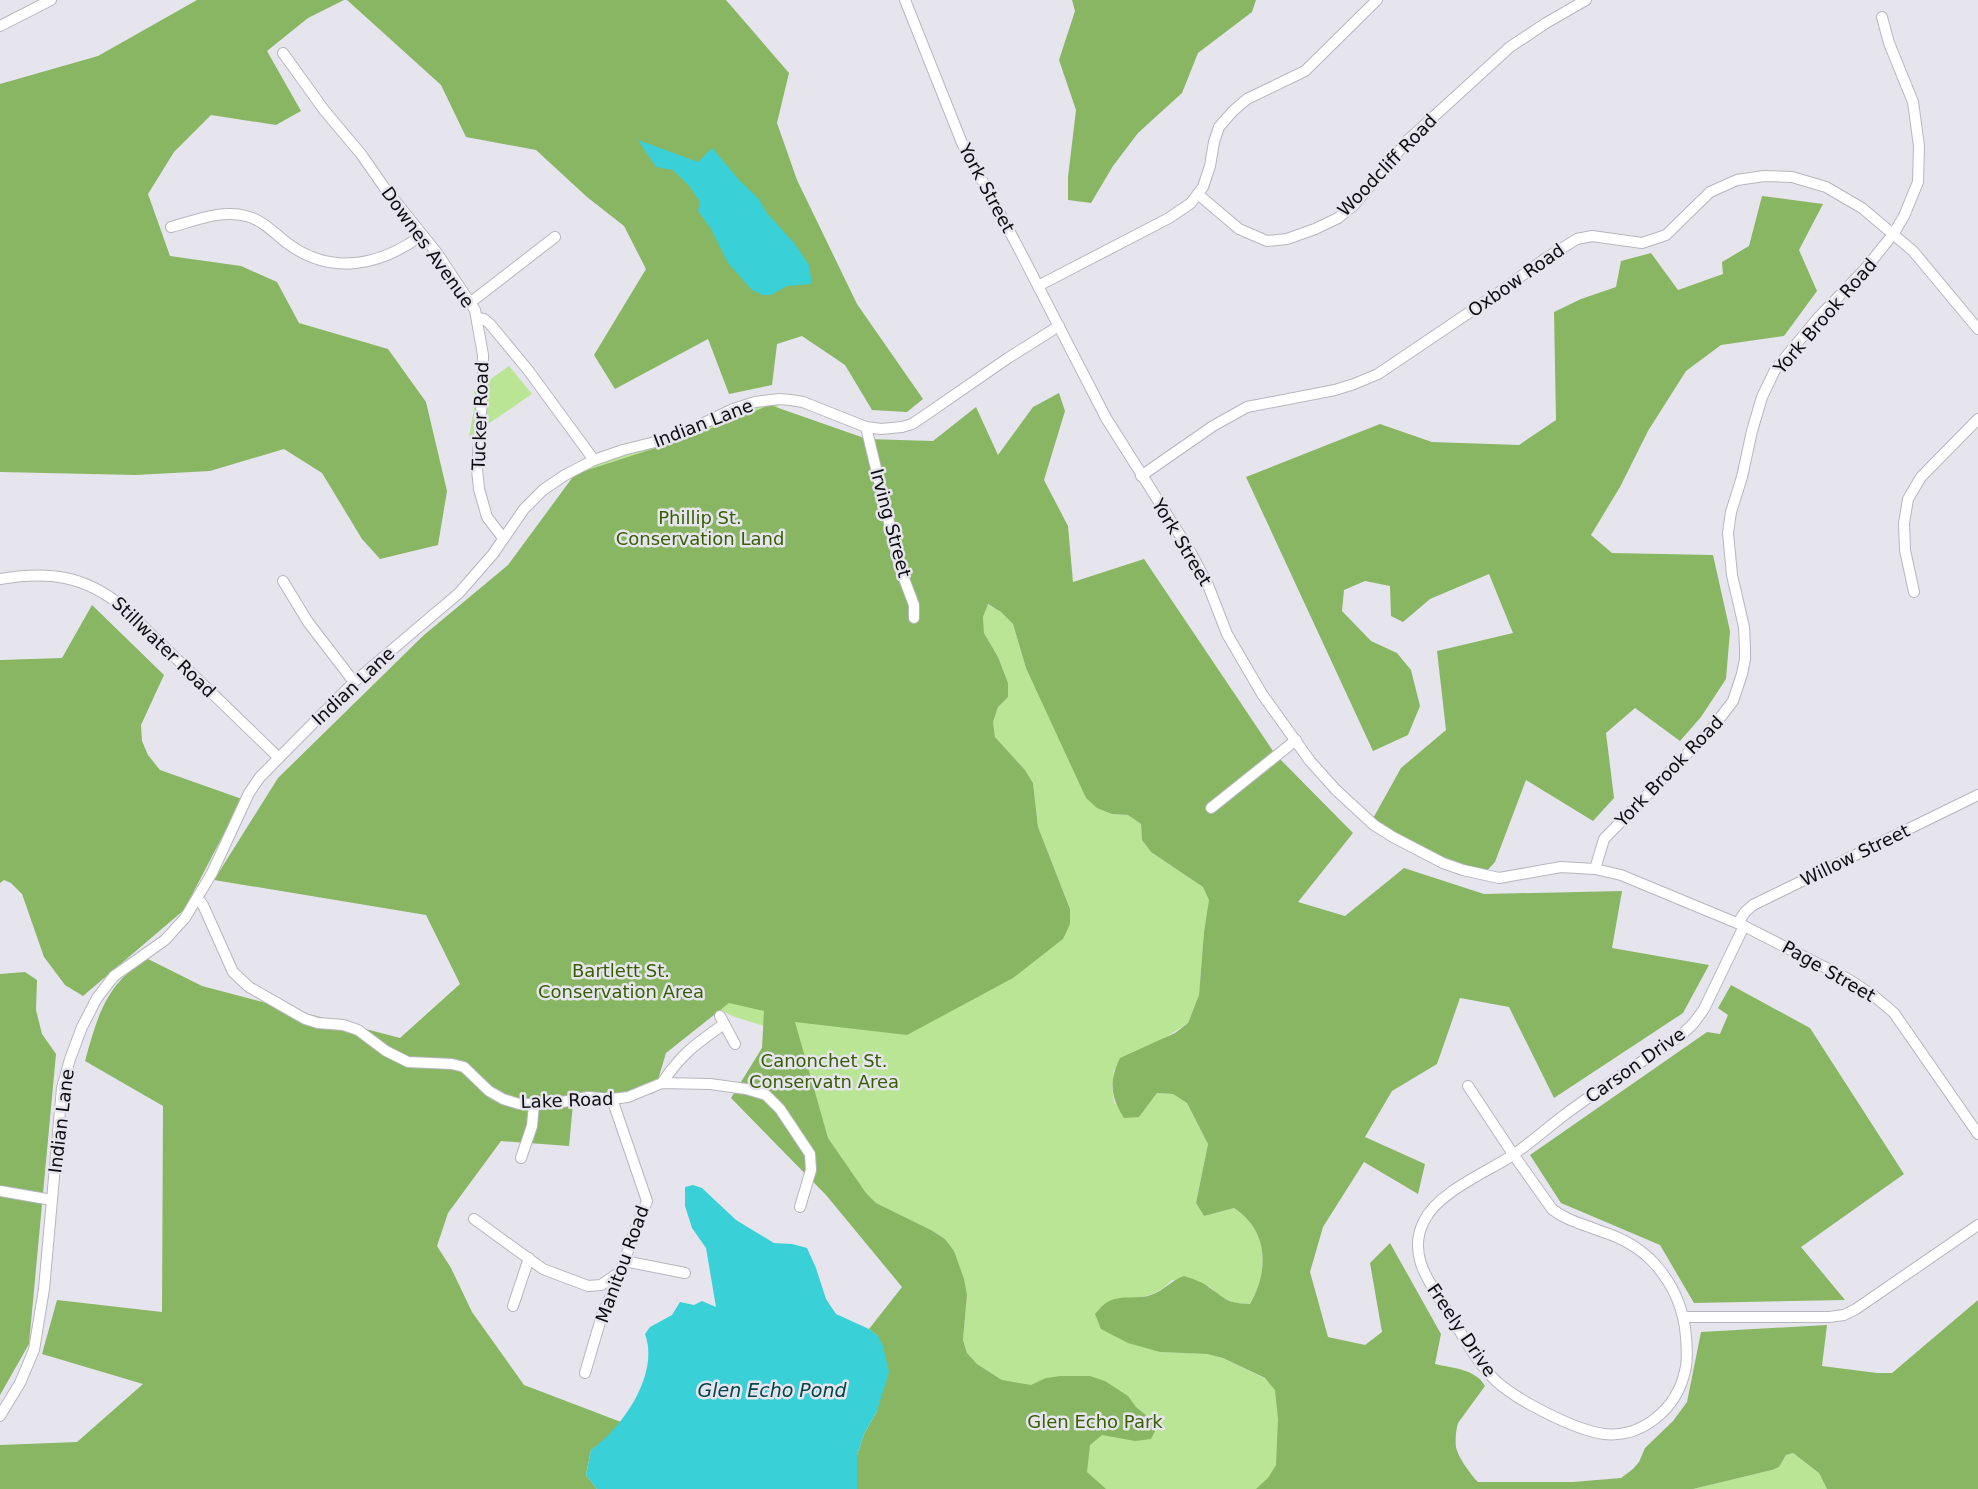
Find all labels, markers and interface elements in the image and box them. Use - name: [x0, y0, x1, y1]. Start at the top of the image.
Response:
- street label: Woodcliff Road: [1333, 110, 1441, 220]
- street label: York Street: [954, 139, 1019, 236]
- street label: Downes Avenue: [377, 183, 479, 311]
- street label: Oxbow Road: [1464, 239, 1568, 321]
- street label: York Brook Road: [1769, 254, 1881, 379]
- street label: Tucker Road: [468, 361, 492, 472]
- street label: Indian Lane: [650, 394, 756, 452]
- street label: Irving Street: [866, 466, 916, 580]
- street label: York Street: [1147, 494, 1216, 589]
- park label: Phillip St. Conservation Land: [616, 507, 784, 549]
- street label: Stillwater Road: [108, 592, 220, 702]
- street label: Indian Lane: [307, 643, 399, 729]
- street label: York Brook Road: [1610, 711, 1727, 831]
- street label: Willow Street: [1797, 820, 1913, 890]
- street label: Page Street: [1779, 936, 1879, 1006]
- park label: Bartlett St. Conservation Area: [538, 960, 704, 1002]
- street label: Carson Drive: [1581, 1023, 1689, 1107]
- park label: Canonchet St. Conservatn Area: [749, 1050, 899, 1092]
- street label: Indian Lane: [44, 1068, 78, 1174]
- street label: Lake Road: [520, 1088, 614, 1112]
- street label: Manitou Road: [591, 1202, 653, 1326]
- street label: Freely Drive: [1423, 1280, 1501, 1380]
- water label: Glen Echo Pond: [697, 1379, 847, 1401]
- park label: Glen Echo Park: [1027, 1411, 1163, 1432]

